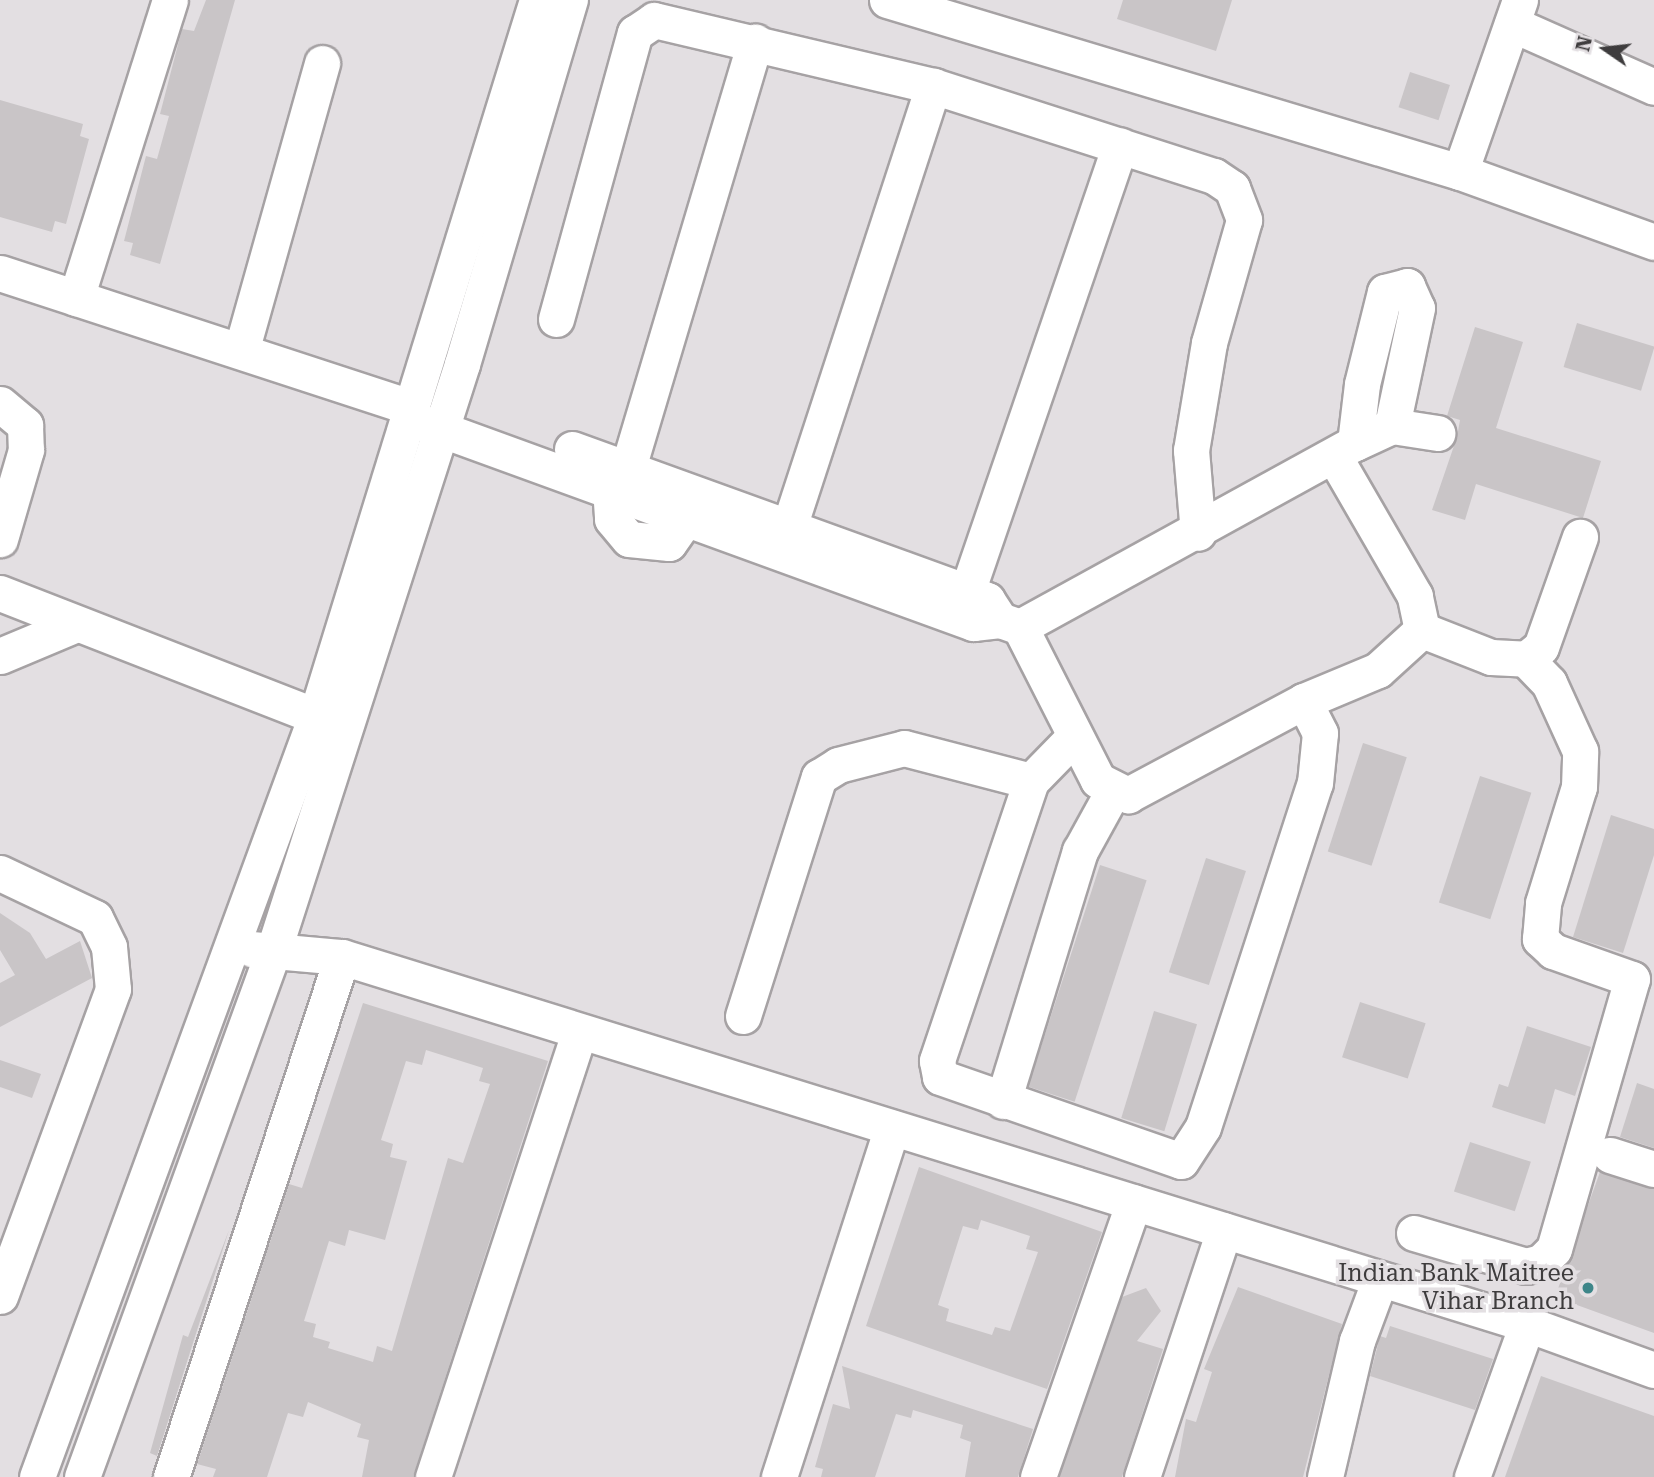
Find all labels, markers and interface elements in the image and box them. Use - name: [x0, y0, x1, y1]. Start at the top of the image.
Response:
- north arrow: [1570, 14, 1640, 84]
- text: N: [1571, 34, 1597, 54]
- place label: Indian Bank Maitree Vihar Branch: [1338, 1260, 1574, 1316]
- marker: Indian Bank Maitree Vihar Branch: [1580, 1280, 1596, 1296]

